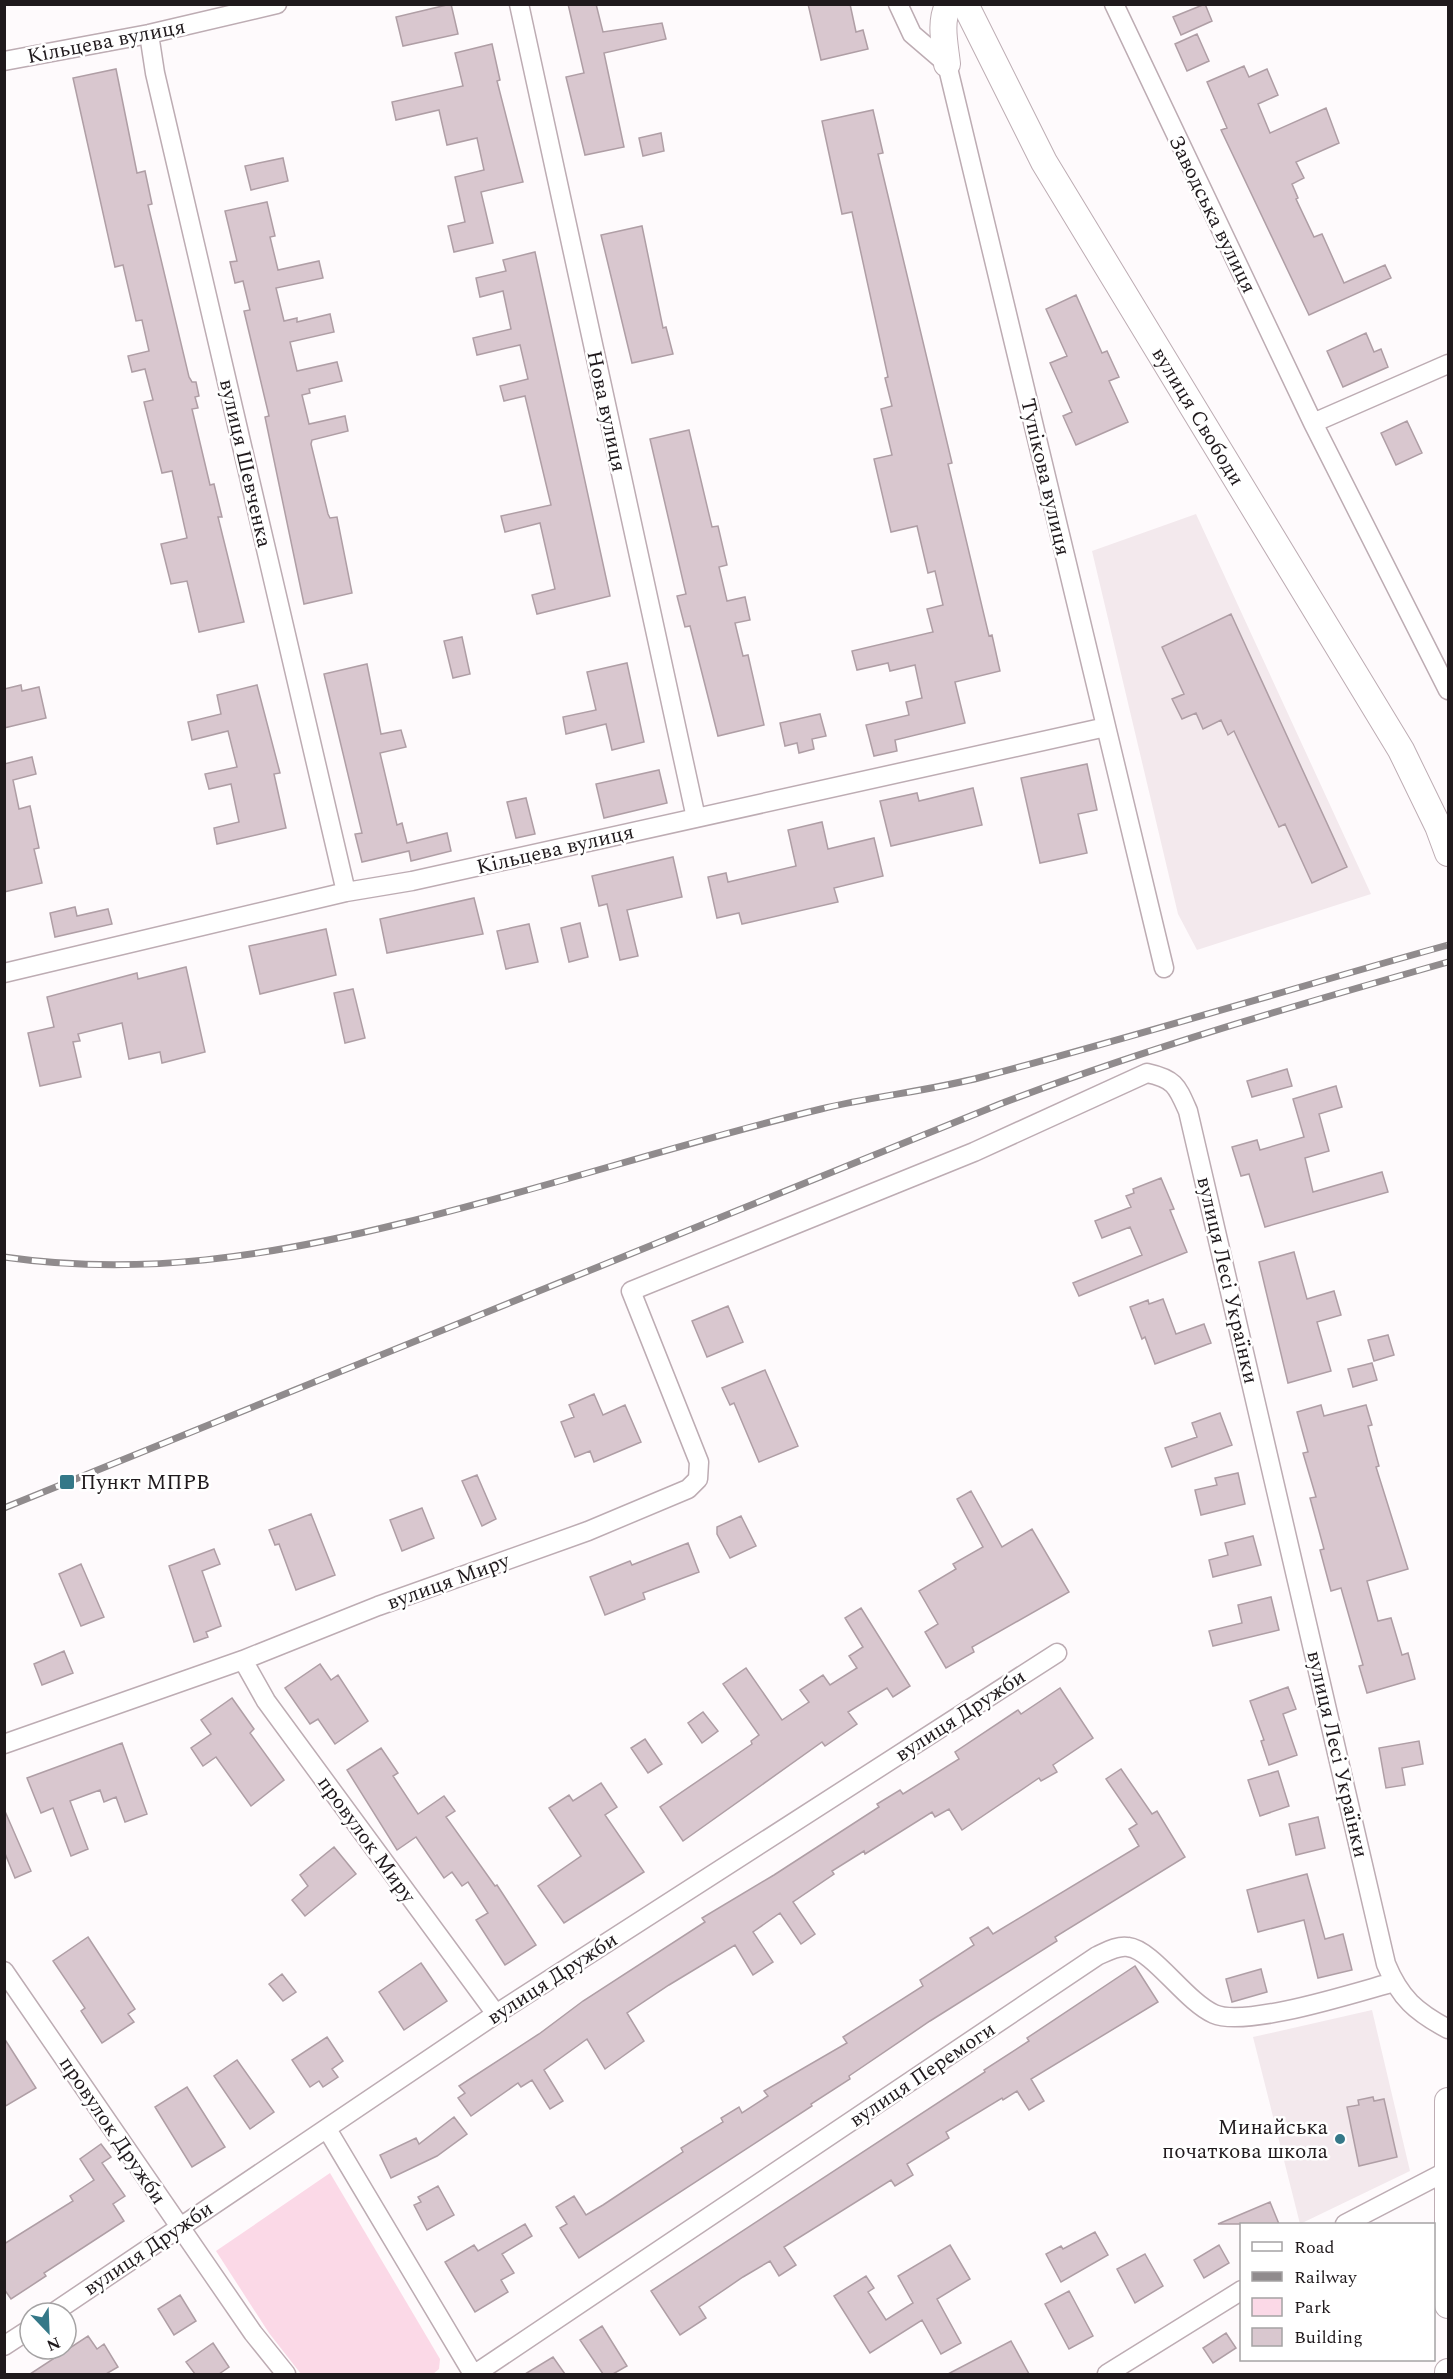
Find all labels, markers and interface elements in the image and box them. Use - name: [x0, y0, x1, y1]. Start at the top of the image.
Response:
- street label: Кільцева вулиця: [24, 11, 188, 73]
- street label: Заводська вулиця: [1160, 130, 1264, 299]
- street label: вулиця Свободи: [1143, 341, 1252, 492]
- street label: Нова вулиця: [578, 348, 634, 475]
- street label: вулиця Шевченка: [210, 376, 280, 551]
- street label: Тупікова вулиця: [1011, 395, 1079, 559]
- street label: Кільцева вулиця: [473, 816, 637, 884]
- street label: вулиця Лесі Українки: [1188, 1173, 1266, 1387]
- place label: Пункт МПРВ: [80, 1467, 210, 1499]
- marker: Пункт МПРВ: [58, 1473, 76, 1491]
- street label: вулиця Миру: [383, 1545, 515, 1619]
- street label: вулиця Лесі Українки: [1298, 1647, 1376, 1861]
- street label: вулиця Дружби: [889, 1661, 1032, 1770]
- street label: провулок Миру: [309, 1769, 424, 1911]
- street label: вулиця Дружби: [481, 1924, 624, 2033]
- street label: вулиця Перемоги: [843, 2014, 1002, 2136]
- street label: провулок Дружби: [51, 2050, 174, 2211]
- place label: Минайська початкова школа: [1162, 2112, 1329, 2168]
- marker: Минайська початкова школа: [1333, 2132, 1347, 2146]
- street label: вулиця Дружби: [77, 2193, 220, 2304]
- legend: [1240, 2223, 1435, 2361]
- text: Road: [1294, 2234, 1335, 2261]
- text: Railway: [1294, 2264, 1358, 2291]
- text: Park: [1294, 2294, 1331, 2321]
- north arrow: [18, 2301, 78, 2361]
- text: Building: [1294, 2324, 1363, 2351]
- text: N: [43, 2330, 64, 2357]

